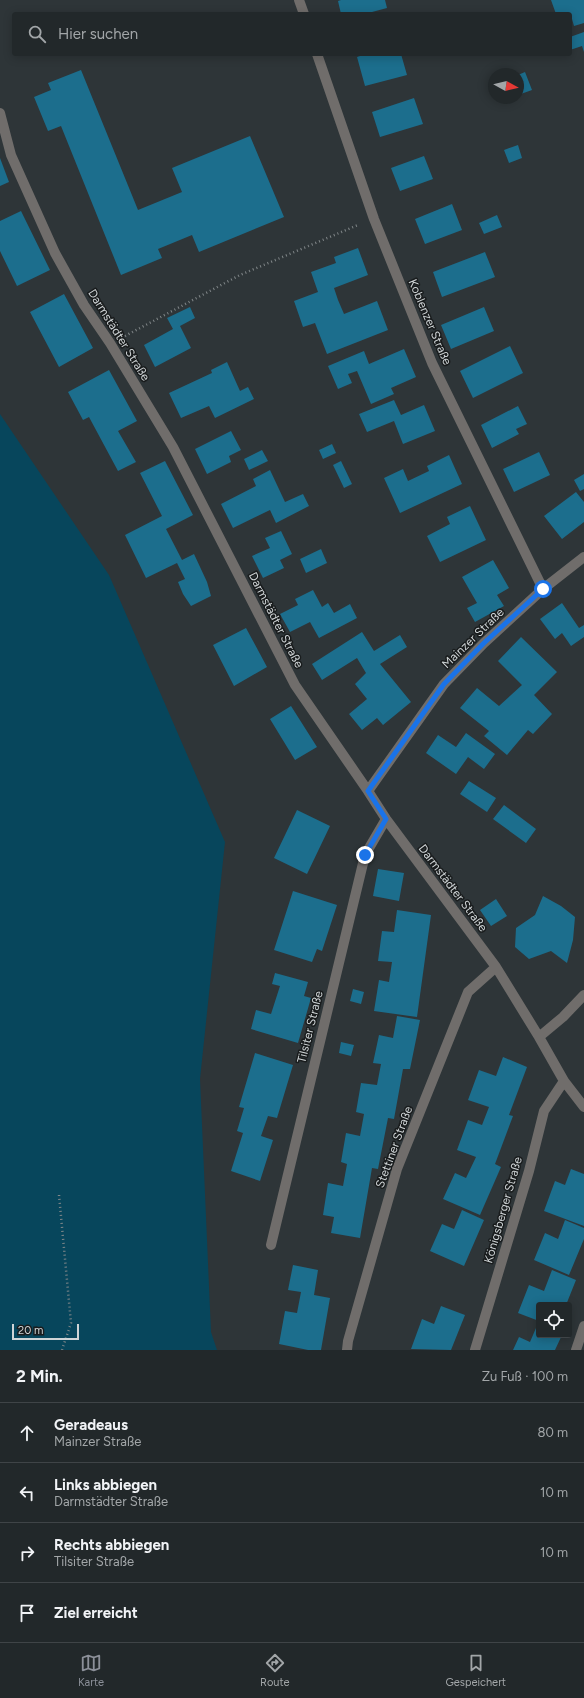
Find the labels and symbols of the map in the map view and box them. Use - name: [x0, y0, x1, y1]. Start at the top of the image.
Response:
- north arrow: [488, 68, 524, 104]
- street label: Koblenzer Straße: [406, 277, 455, 367]
- street label: Darmstädter Straße: [85, 287, 153, 384]
- street label: Darmstädter Straße: [246, 570, 306, 671]
- route start: [534, 580, 552, 598]
- street label: Mainzer Straße: [439, 605, 507, 671]
- street label: Darmstädter Straße: [416, 842, 491, 935]
- route end: [356, 846, 374, 864]
- street label: Tilsiter Straße: [294, 989, 326, 1065]
- street label: Stettiner Straße: [373, 1104, 415, 1190]
- street label: Königsberger Straße: [481, 1155, 525, 1265]
- scale bar: [12, 1322, 79, 1341]

